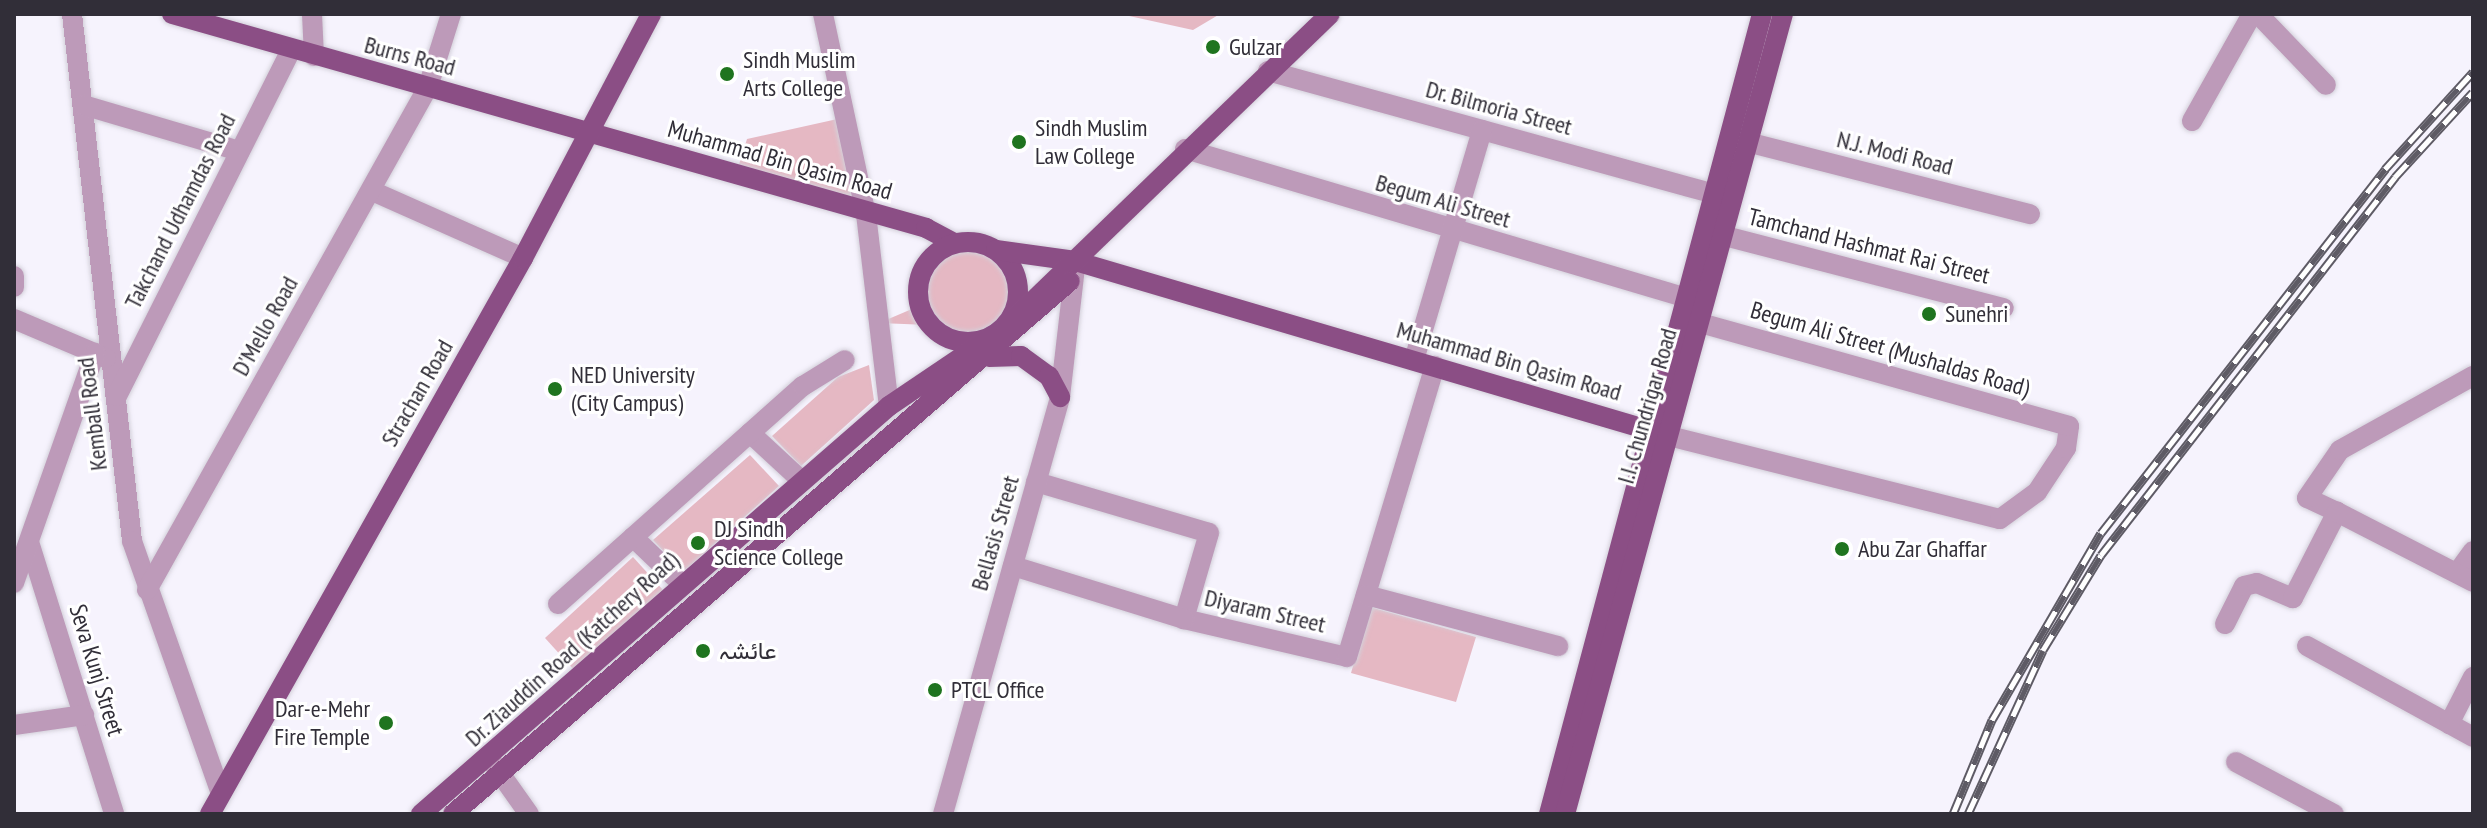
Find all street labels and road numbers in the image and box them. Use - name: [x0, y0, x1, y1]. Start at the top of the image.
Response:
- street label: Burns Road: [361, 30, 459, 82]
- street label: Dr. Bilmoria Street: [1422, 74, 1576, 142]
- street label: Takchand Udhamdas Road: [118, 109, 242, 313]
- street label: Muhammad Bin Qasim Road: [664, 114, 896, 206]
- street label: N.J. Modi Road: [1833, 125, 1957, 181]
- street label: Begum Ali Street: [1372, 168, 1514, 234]
- street label: Tamchand Hashmat Rai Street: [1745, 202, 1993, 290]
- street label: D'Mello Road: [226, 271, 304, 381]
- street label: Begum Ali Street (Mushaldas Road): [1747, 295, 2033, 403]
- street label: Muhammad Bin Qasim Road: [1393, 315, 1625, 407]
- street label: I.I. Chundrigar Road: [1611, 324, 1683, 488]
- street label: Strachan Road: [375, 335, 459, 451]
- street label: Kemball Road: [71, 356, 113, 472]
- street label: Bellasis Street: [965, 472, 1025, 594]
- street label: Dr. Ziauddin Road (Katchery Road): [458, 545, 686, 753]
- street label: Diyaram Street: [1202, 583, 1328, 639]
- street label: Seva Kunj Street: [63, 601, 131, 739]

